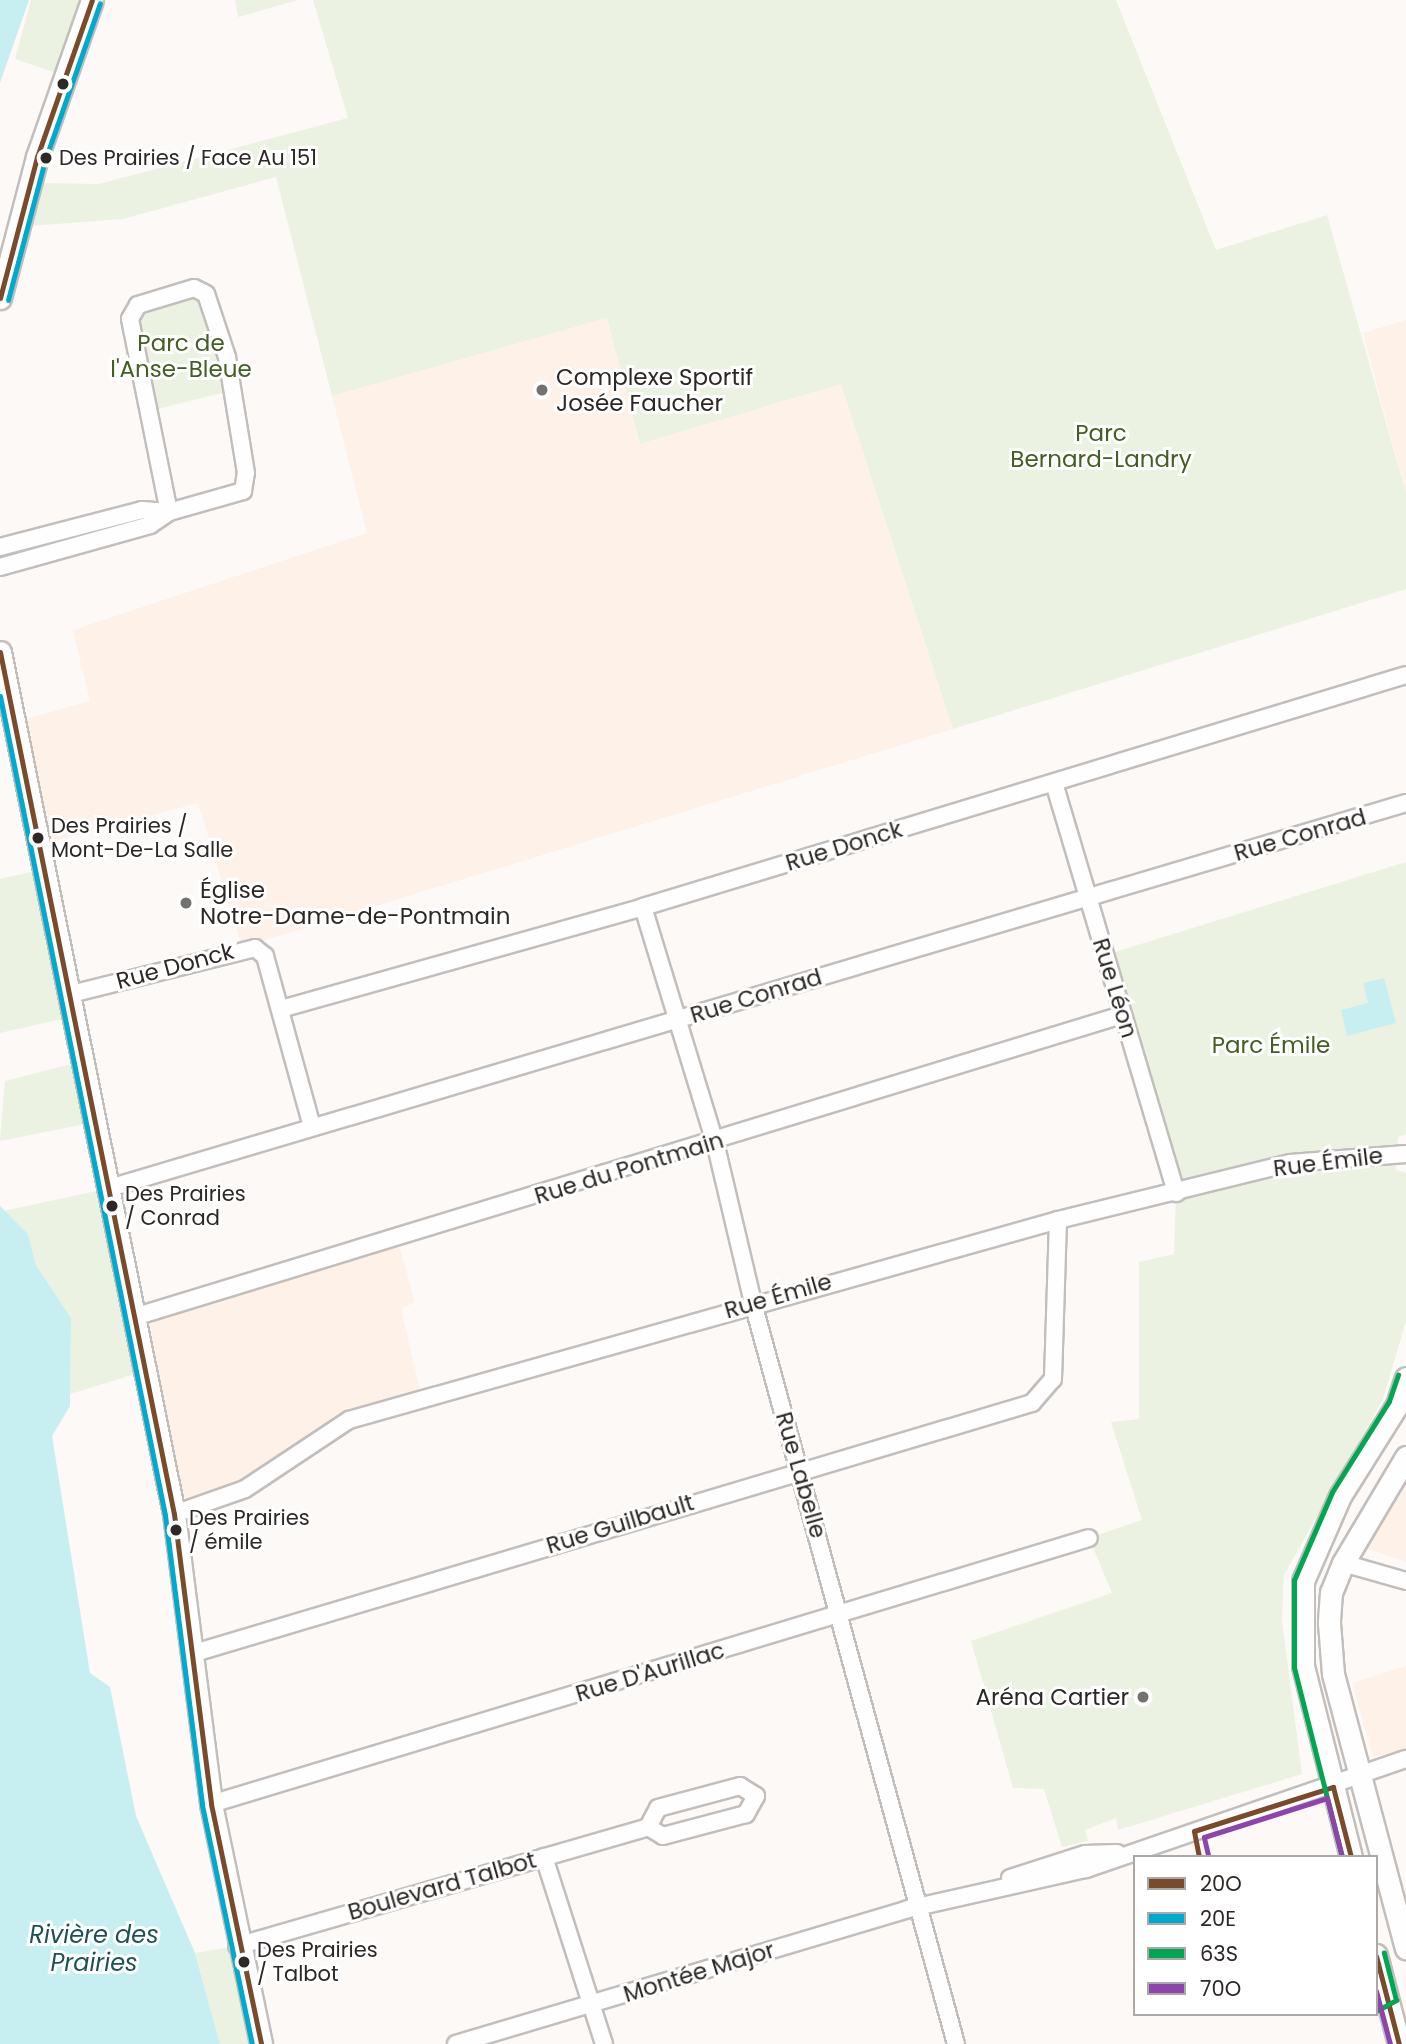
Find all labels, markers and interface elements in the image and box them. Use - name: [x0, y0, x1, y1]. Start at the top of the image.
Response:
- unlabelled marker: [56, 77, 70, 91]
- place label: Des Prairies / Face Au 151: [59, 145, 317, 171]
- marker: Des Prairies / Face Au 151: [39, 151, 53, 165]
- park label: Parc de l'Anse-Bleue: [110, 329, 252, 383]
- place label: Complexe Sportif Josée Faucher: [556, 363, 753, 417]
- marker: Complexe Sportif Josée Faucher: [534, 382, 550, 398]
- park label: Parc Bernard-Landry: [1010, 419, 1192, 473]
- street label: Rue Conrad: [1231, 803, 1369, 867]
- place label: Des Prairies / Mont-De-La Salle: [51, 813, 233, 863]
- street label: Rue Donck: [782, 815, 906, 877]
- marker: Des Prairies / Mont-De-La Salle: [31, 831, 45, 845]
- place label: Église Notre-Dame-de-Pontmain: [200, 876, 510, 930]
- marker: Église Notre-Dame-de-Pontmain: [178, 895, 194, 911]
- street label: Rue Léon: [1087, 935, 1143, 1041]
- street label: Rue Donck: [113, 937, 237, 995]
- street label: Rue Conrad: [687, 963, 825, 1029]
- park label: Parc Émile: [1212, 1031, 1330, 1059]
- street label: Rue du Pontmain: [531, 1126, 727, 1210]
- street label: Rue Émile: [1272, 1142, 1384, 1182]
- place label: Des Prairies / Conrad: [125, 1181, 246, 1231]
- marker: Des Prairies / Conrad: [105, 1199, 119, 1213]
- street label: Rue Émile: [721, 1268, 835, 1324]
- street label: Rue Labelle: [770, 1409, 832, 1541]
- street label: Rue Guilbault: [543, 1488, 697, 1560]
- place label: Des Prairies / émile: [189, 1505, 310, 1555]
- marker: Des Prairies / émile: [169, 1523, 183, 1537]
- street label: Rue D'Aurillac: [572, 1636, 728, 1708]
- place label: Aréna Cartier: [975, 1683, 1129, 1711]
- marker: Aréna Cartier: [1135, 1689, 1151, 1705]
- street label: Boulevard Talbot: [345, 1846, 539, 1926]
- legend: [1133, 1855, 1378, 2016]
- text: 20O: [1200, 1869, 1242, 1898]
- text: 20E: [1200, 1904, 1236, 1933]
- water label: Rivière des Prairies: [29, 1921, 159, 1977]
- street label: Montée Major: [620, 1936, 778, 2008]
- place label: Des Prairies / Talbot: [257, 1937, 378, 1987]
- text: 63S: [1200, 1939, 1238, 1968]
- marker: Des Prairies / Talbot: [237, 1955, 251, 1969]
- text: 70O: [1200, 1974, 1241, 2003]

